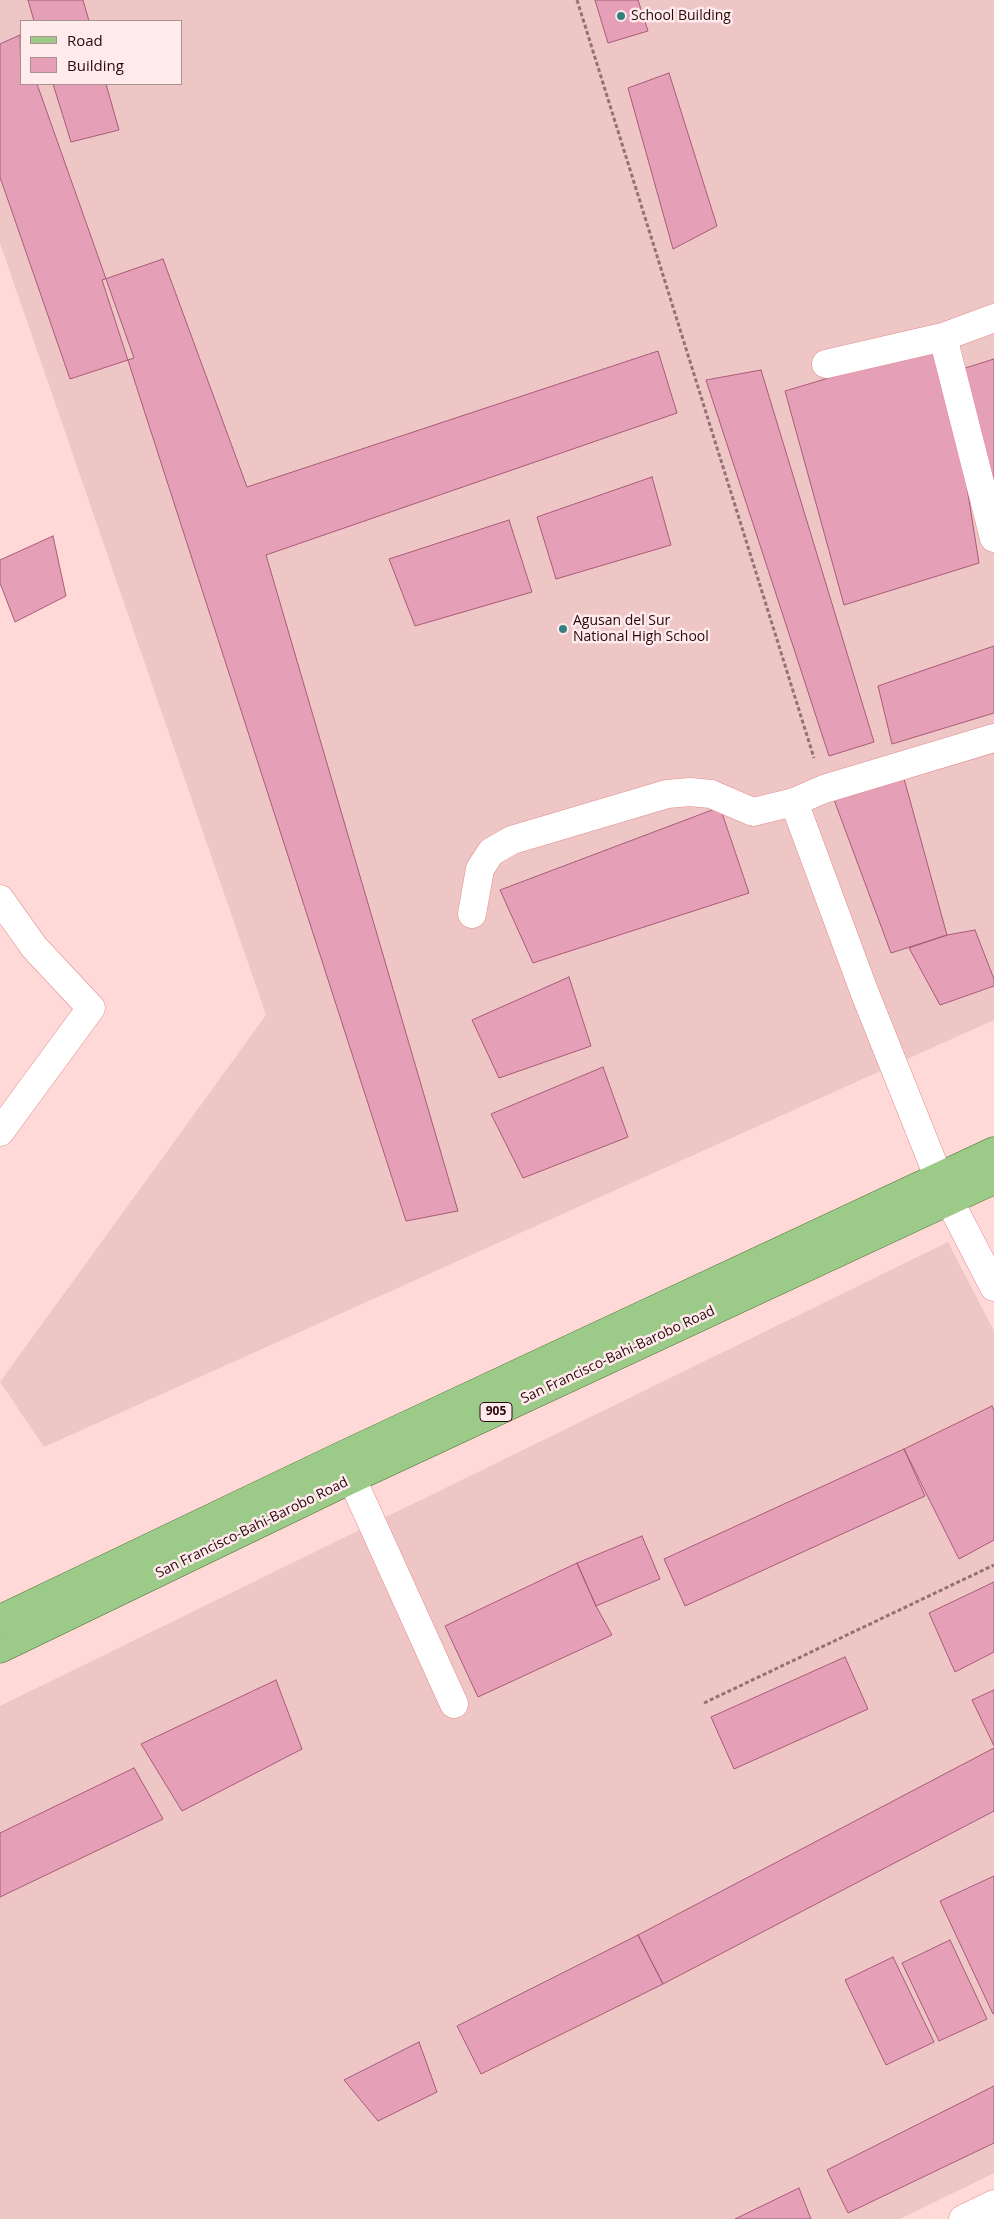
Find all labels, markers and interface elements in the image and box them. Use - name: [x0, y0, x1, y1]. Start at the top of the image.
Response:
- place label: School Building: [631, 8, 731, 24]
- marker: School Building: [615, 10, 627, 22]
- legend: [20, 20, 182, 85]
- text: Road: [67, 30, 103, 50]
- text: Building: [67, 55, 124, 75]
- place label: Agusan del Sur National High School: [573, 613, 709, 646]
- marker: Agusan del Sur National High School: [557, 623, 569, 635]
- street label: San Francisco-Bahi-Barobo Road: [518, 1303, 718, 1407]
- road number: 905: [480, 1402, 512, 1421]
- street label: San Francisco-Bahi-Barobo Road: [153, 1474, 351, 1582]

